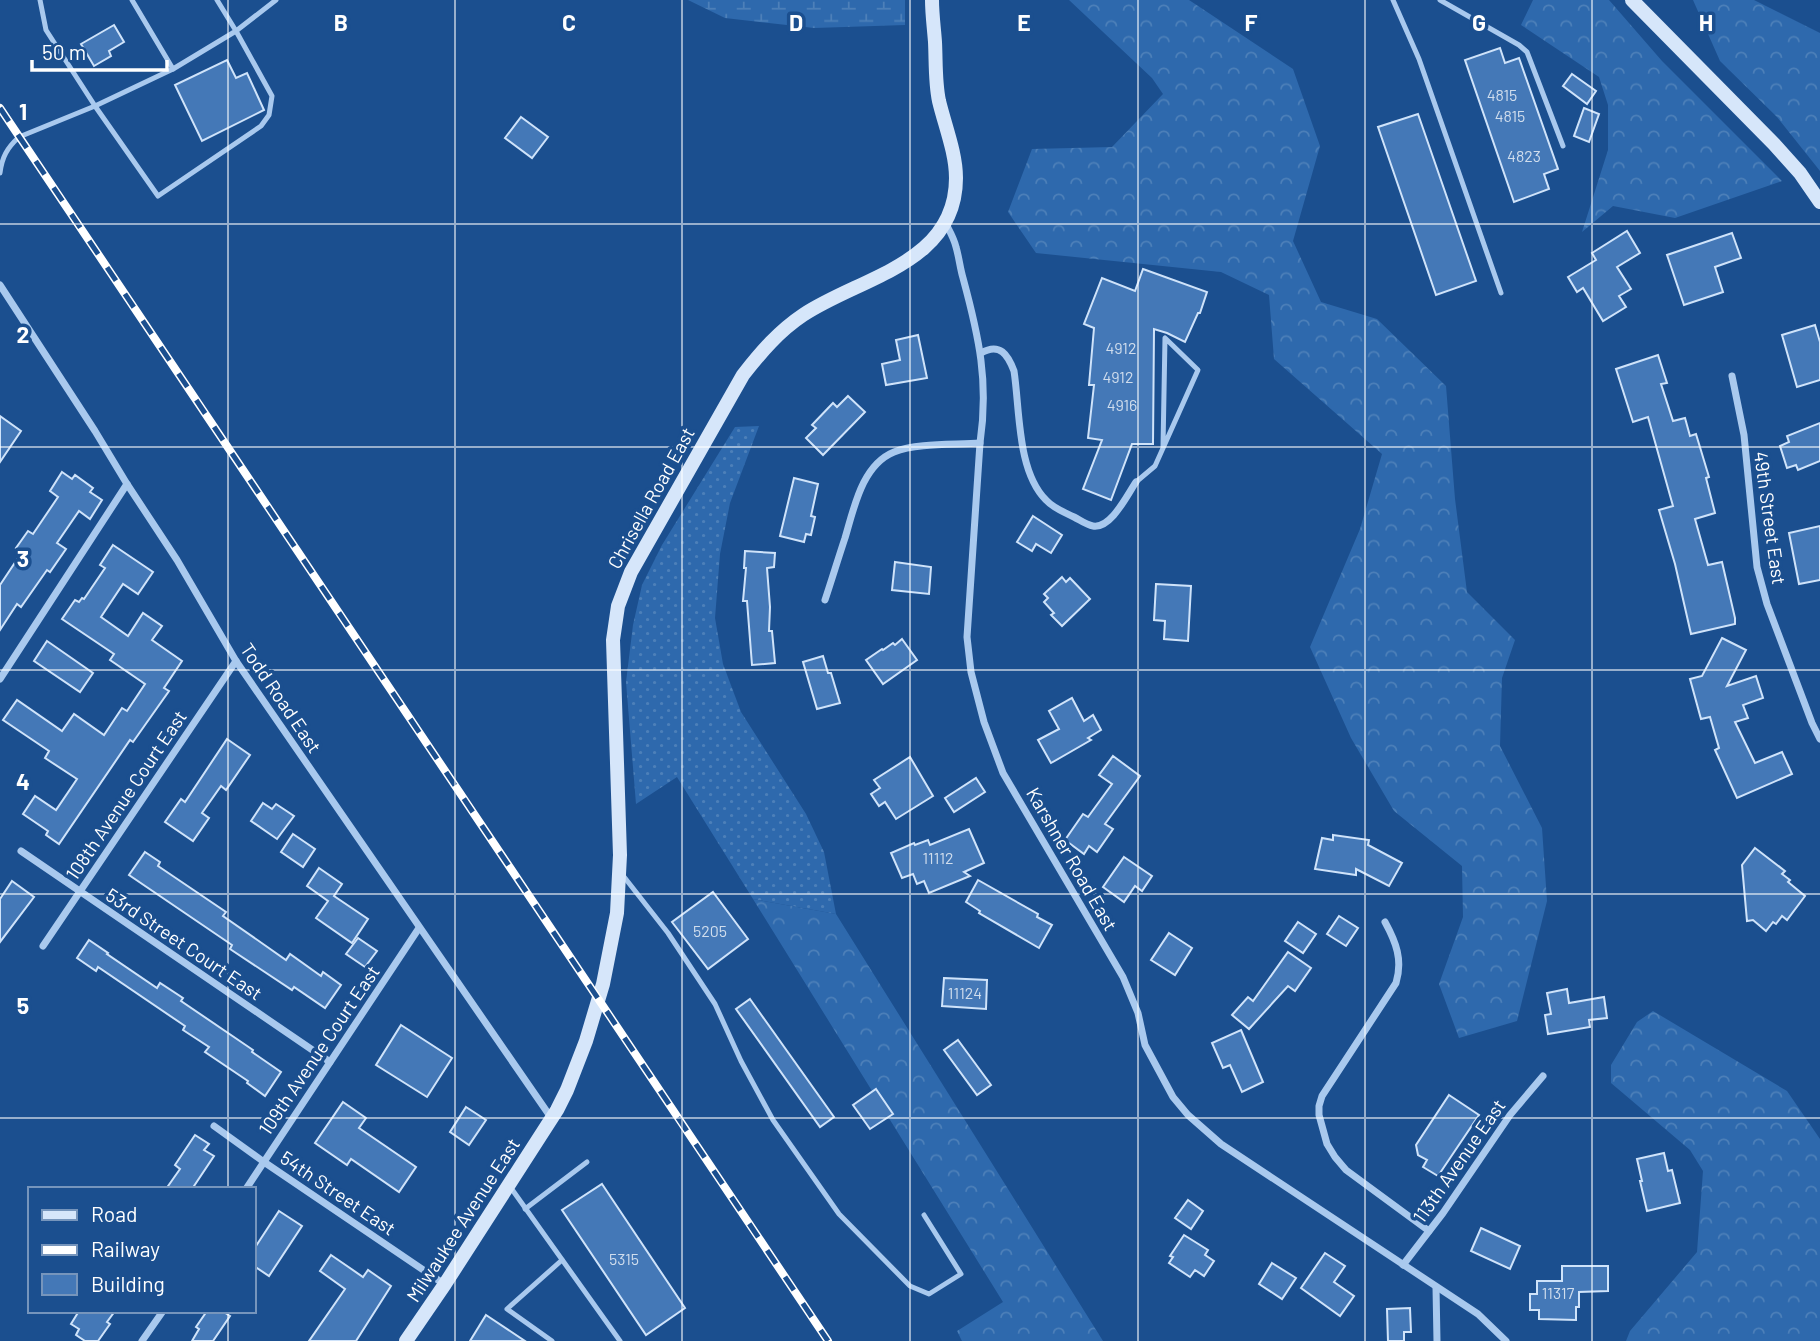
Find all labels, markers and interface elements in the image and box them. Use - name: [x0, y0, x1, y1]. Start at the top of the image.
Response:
- text: B: [334, 8, 348, 36]
- text: C: [562, 8, 576, 36]
- text: D: [789, 8, 803, 36]
- text: E: [1017, 8, 1031, 36]
- text: F: [1245, 8, 1258, 36]
- text: G: [1472, 8, 1486, 36]
- text: H: [1699, 8, 1713, 36]
- scale bar: [32, 28, 166, 72]
- text: 50 m: [42, 39, 86, 64]
- house number: 4815: [1487, 85, 1517, 104]
- text: 1: [19, 97, 27, 125]
- house number: 4815: [1495, 106, 1525, 125]
- house number: 4823: [1507, 146, 1541, 165]
- text: 2: [17, 320, 29, 348]
- house number: 4912: [1105, 338, 1137, 357]
- house number: 4912: [1102, 367, 1134, 386]
- house number: 4916: [1107, 395, 1137, 414]
- street label: Chrisella Road East: [602, 423, 699, 572]
- street label: 49th Street East: [1750, 450, 1791, 586]
- text: 3: [17, 544, 29, 572]
- street label: Todd Road East: [236, 638, 327, 757]
- street label: 108th Avenue Court East: [60, 706, 191, 884]
- text: 4: [16, 767, 30, 795]
- street label: Karshner Road East: [1022, 783, 1123, 934]
- house number: 11112: [922, 848, 954, 867]
- street label: 53rd Street Court East: [102, 883, 267, 1004]
- house number: 5205: [693, 921, 727, 940]
- street label: 109th Avenue Court East: [253, 961, 384, 1139]
- house number: 11124: [948, 983, 982, 1002]
- text: 5: [17, 991, 29, 1019]
- street label: 113th Avenue East: [1407, 1095, 1510, 1227]
- street label: Milwaukee Avenue East: [401, 1133, 524, 1306]
- street label: 54th Street East: [276, 1146, 400, 1240]
- legend: [28, 1187, 256, 1313]
- text: Road: [91, 1201, 137, 1226]
- text: Railway: [91, 1236, 160, 1261]
- house number: 5315: [609, 1249, 639, 1268]
- text: Building: [91, 1271, 165, 1296]
- house number: 11317: [1542, 1283, 1575, 1302]

